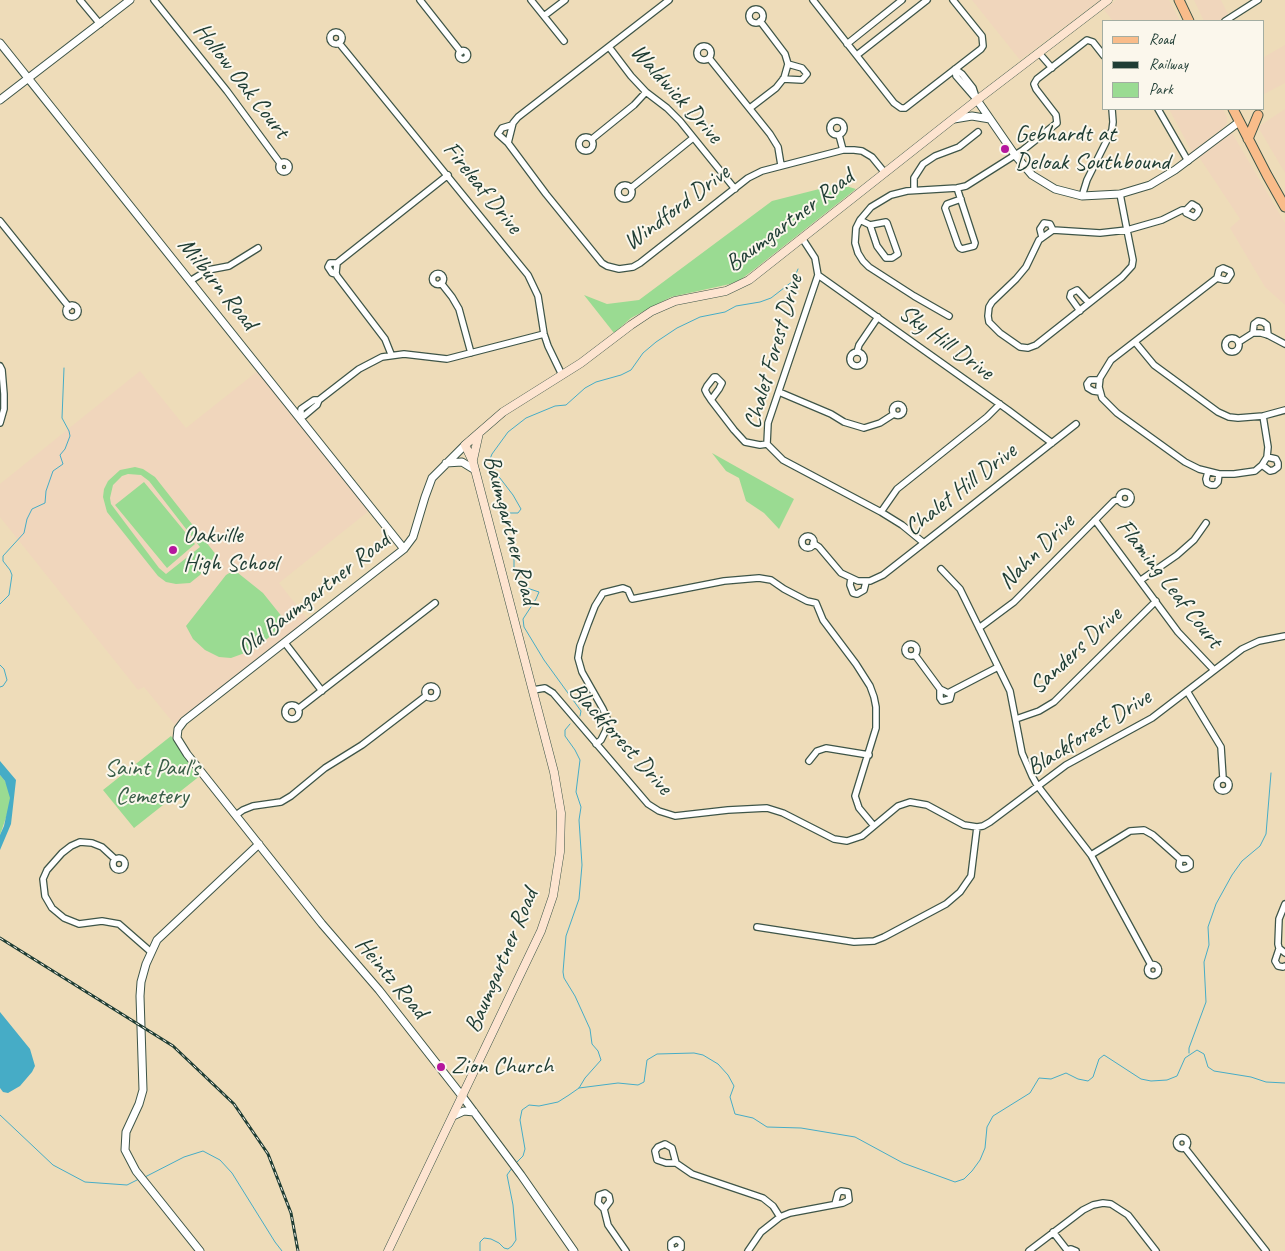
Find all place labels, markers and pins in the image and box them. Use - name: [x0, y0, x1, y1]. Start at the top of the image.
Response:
- place label: Gebhardt at Deloak Southbound: [1015, 121, 1170, 177]
- marker: Gebhardt at Deloak Southbound: [999, 143, 1011, 155]
- place label: Oakville High School: [183, 522, 278, 578]
- marker: Oakville High School: [167, 544, 179, 556]
- place label: Zion Church: [451, 1053, 553, 1081]
- marker: Zion Church: [435, 1061, 447, 1073]

